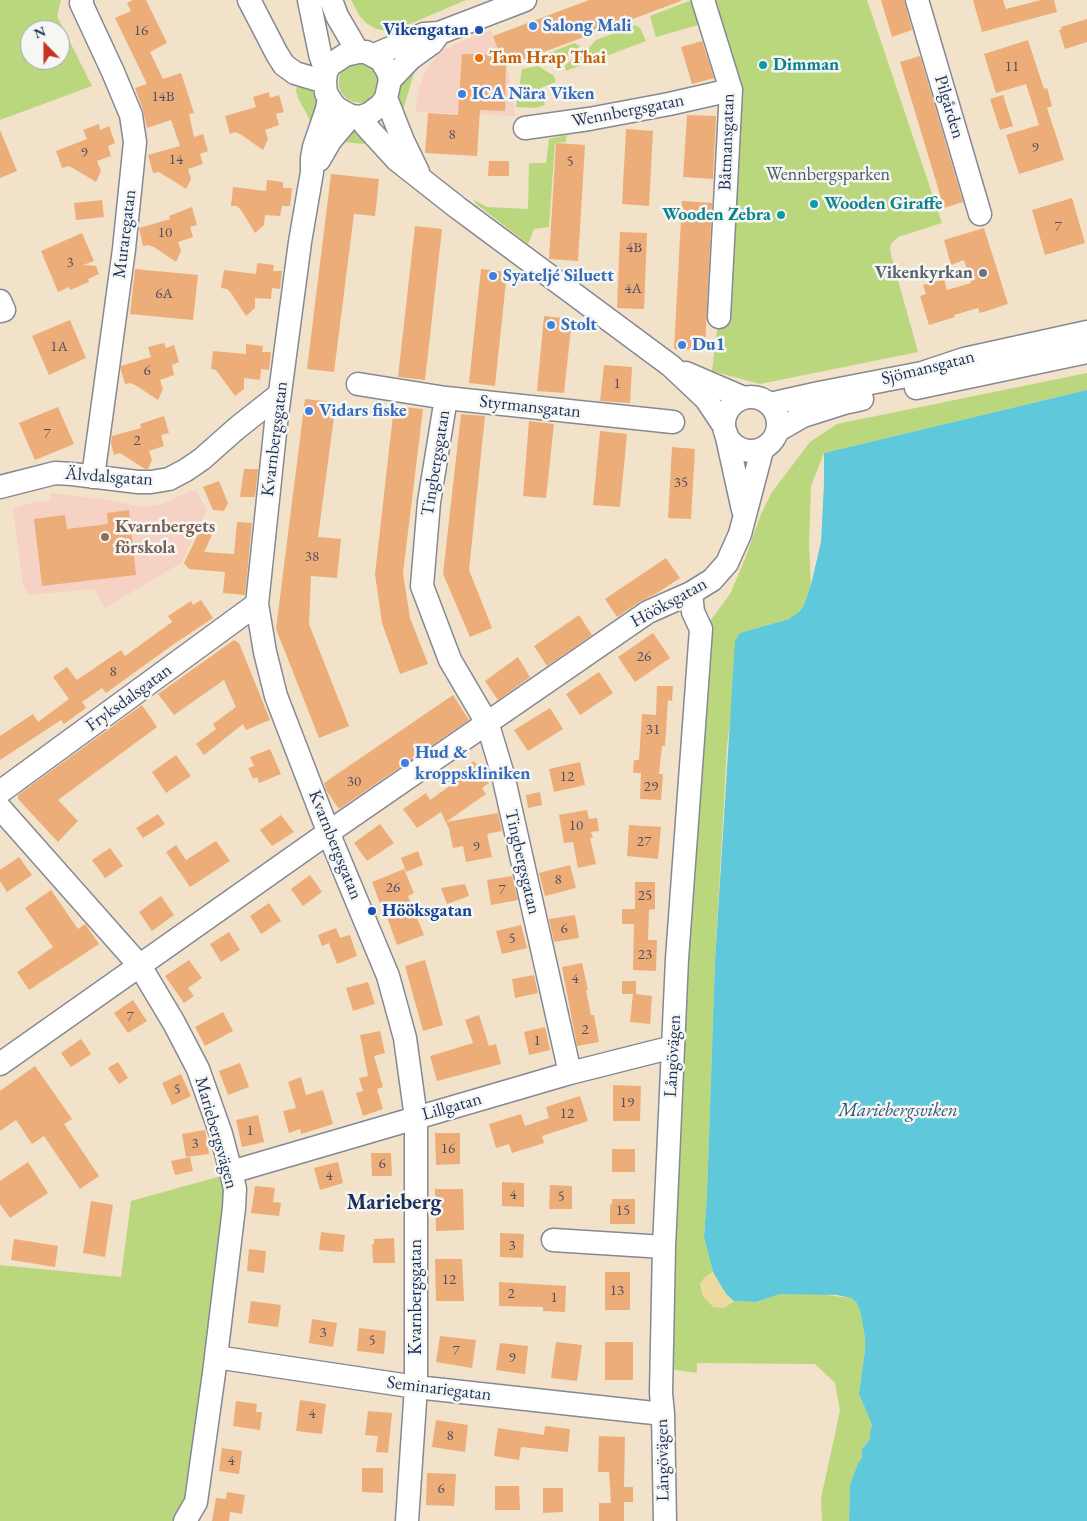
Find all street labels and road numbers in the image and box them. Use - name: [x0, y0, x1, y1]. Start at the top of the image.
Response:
- street label: Pilgården: [929, 73, 969, 141]
- street label: Wennbergsgatan: [570, 90, 686, 132]
- street label: Båtmansgatan: [715, 93, 739, 191]
- street label: Muraregatan: [109, 188, 141, 280]
- street label: Sjömansgatan: [879, 346, 977, 390]
- street label: Kvarnbergsgatan: [257, 380, 293, 498]
- street label: Styrmansgatan: [478, 391, 582, 423]
- street label: Tingbergsgatan: [417, 408, 455, 518]
- street label: Älvdalsgatan: [64, 463, 154, 491]
- street label: Hööksgatan: [627, 573, 711, 633]
- street label: Fryksdalsgatan: [82, 660, 176, 736]
- street label: Kvarnbergsgatan: [303, 787, 367, 903]
- street label: Tingbergsgatan: [499, 807, 545, 917]
- street label: Långövägen: [660, 1014, 686, 1098]
- street label: Mariebergsvägen: [190, 1074, 242, 1192]
- street label: Lillgatan: [420, 1088, 484, 1126]
- street label: Kvarnbergsgatan: [405, 1239, 427, 1355]
- street label: Seminariegatan: [385, 1372, 493, 1406]
- street label: Långövägen: [651, 1418, 675, 1502]

